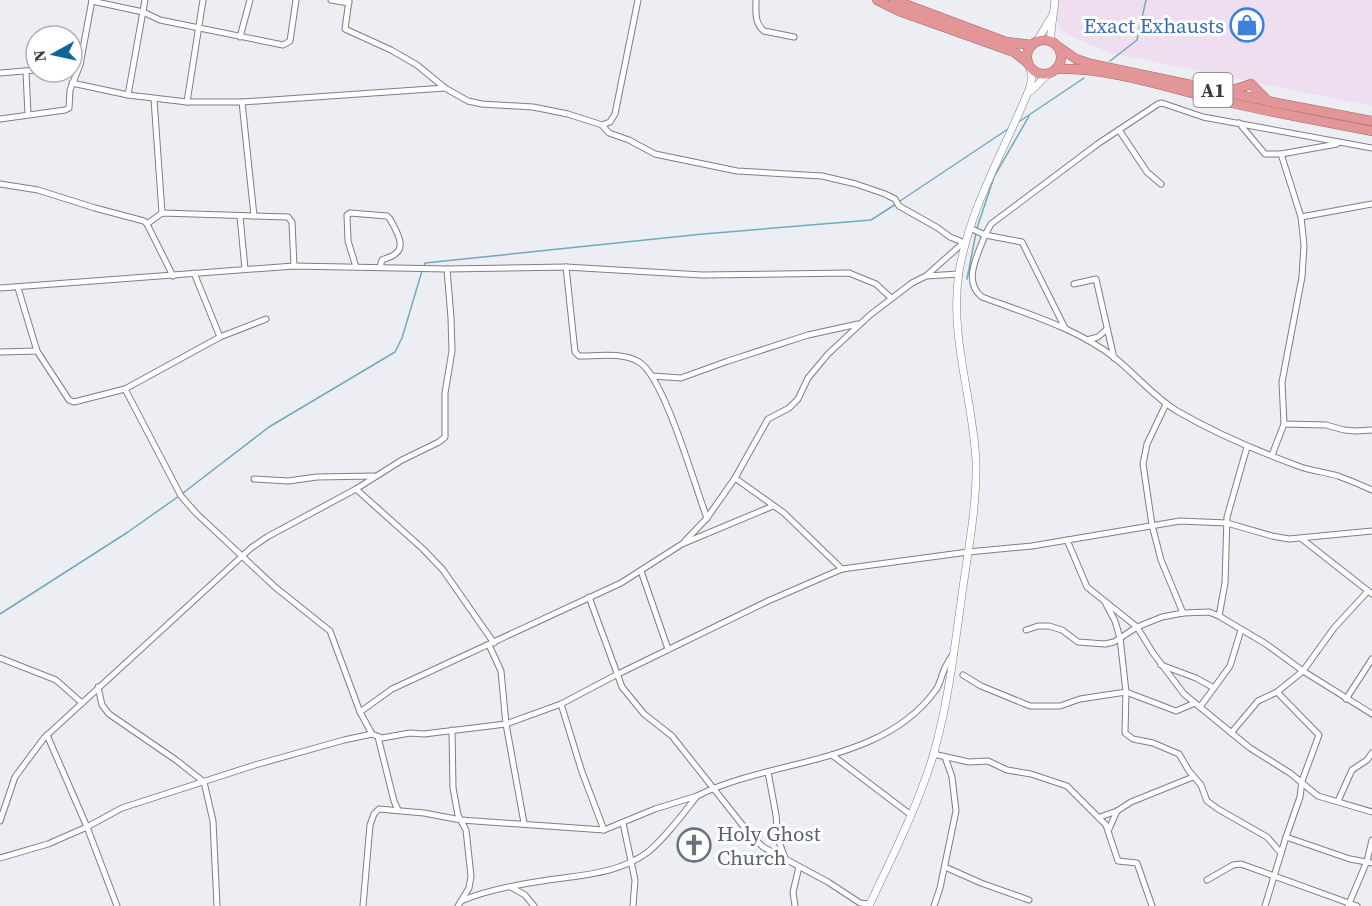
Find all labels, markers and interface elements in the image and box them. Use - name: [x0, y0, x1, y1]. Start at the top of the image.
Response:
- shop icon: Exact Exhausts: [1229, 7, 1265, 43]
- place label: Exact Exhausts: [1084, 11, 1224, 40]
- north arrow: [24, 24, 84, 84]
- text: N: [27, 48, 51, 63]
- road number: A1: [1194, 73, 1232, 107]
- place label: Holy Ghost Church: [717, 819, 821, 872]
- church icon: Holy Ghost Church: [676, 827, 712, 863]

